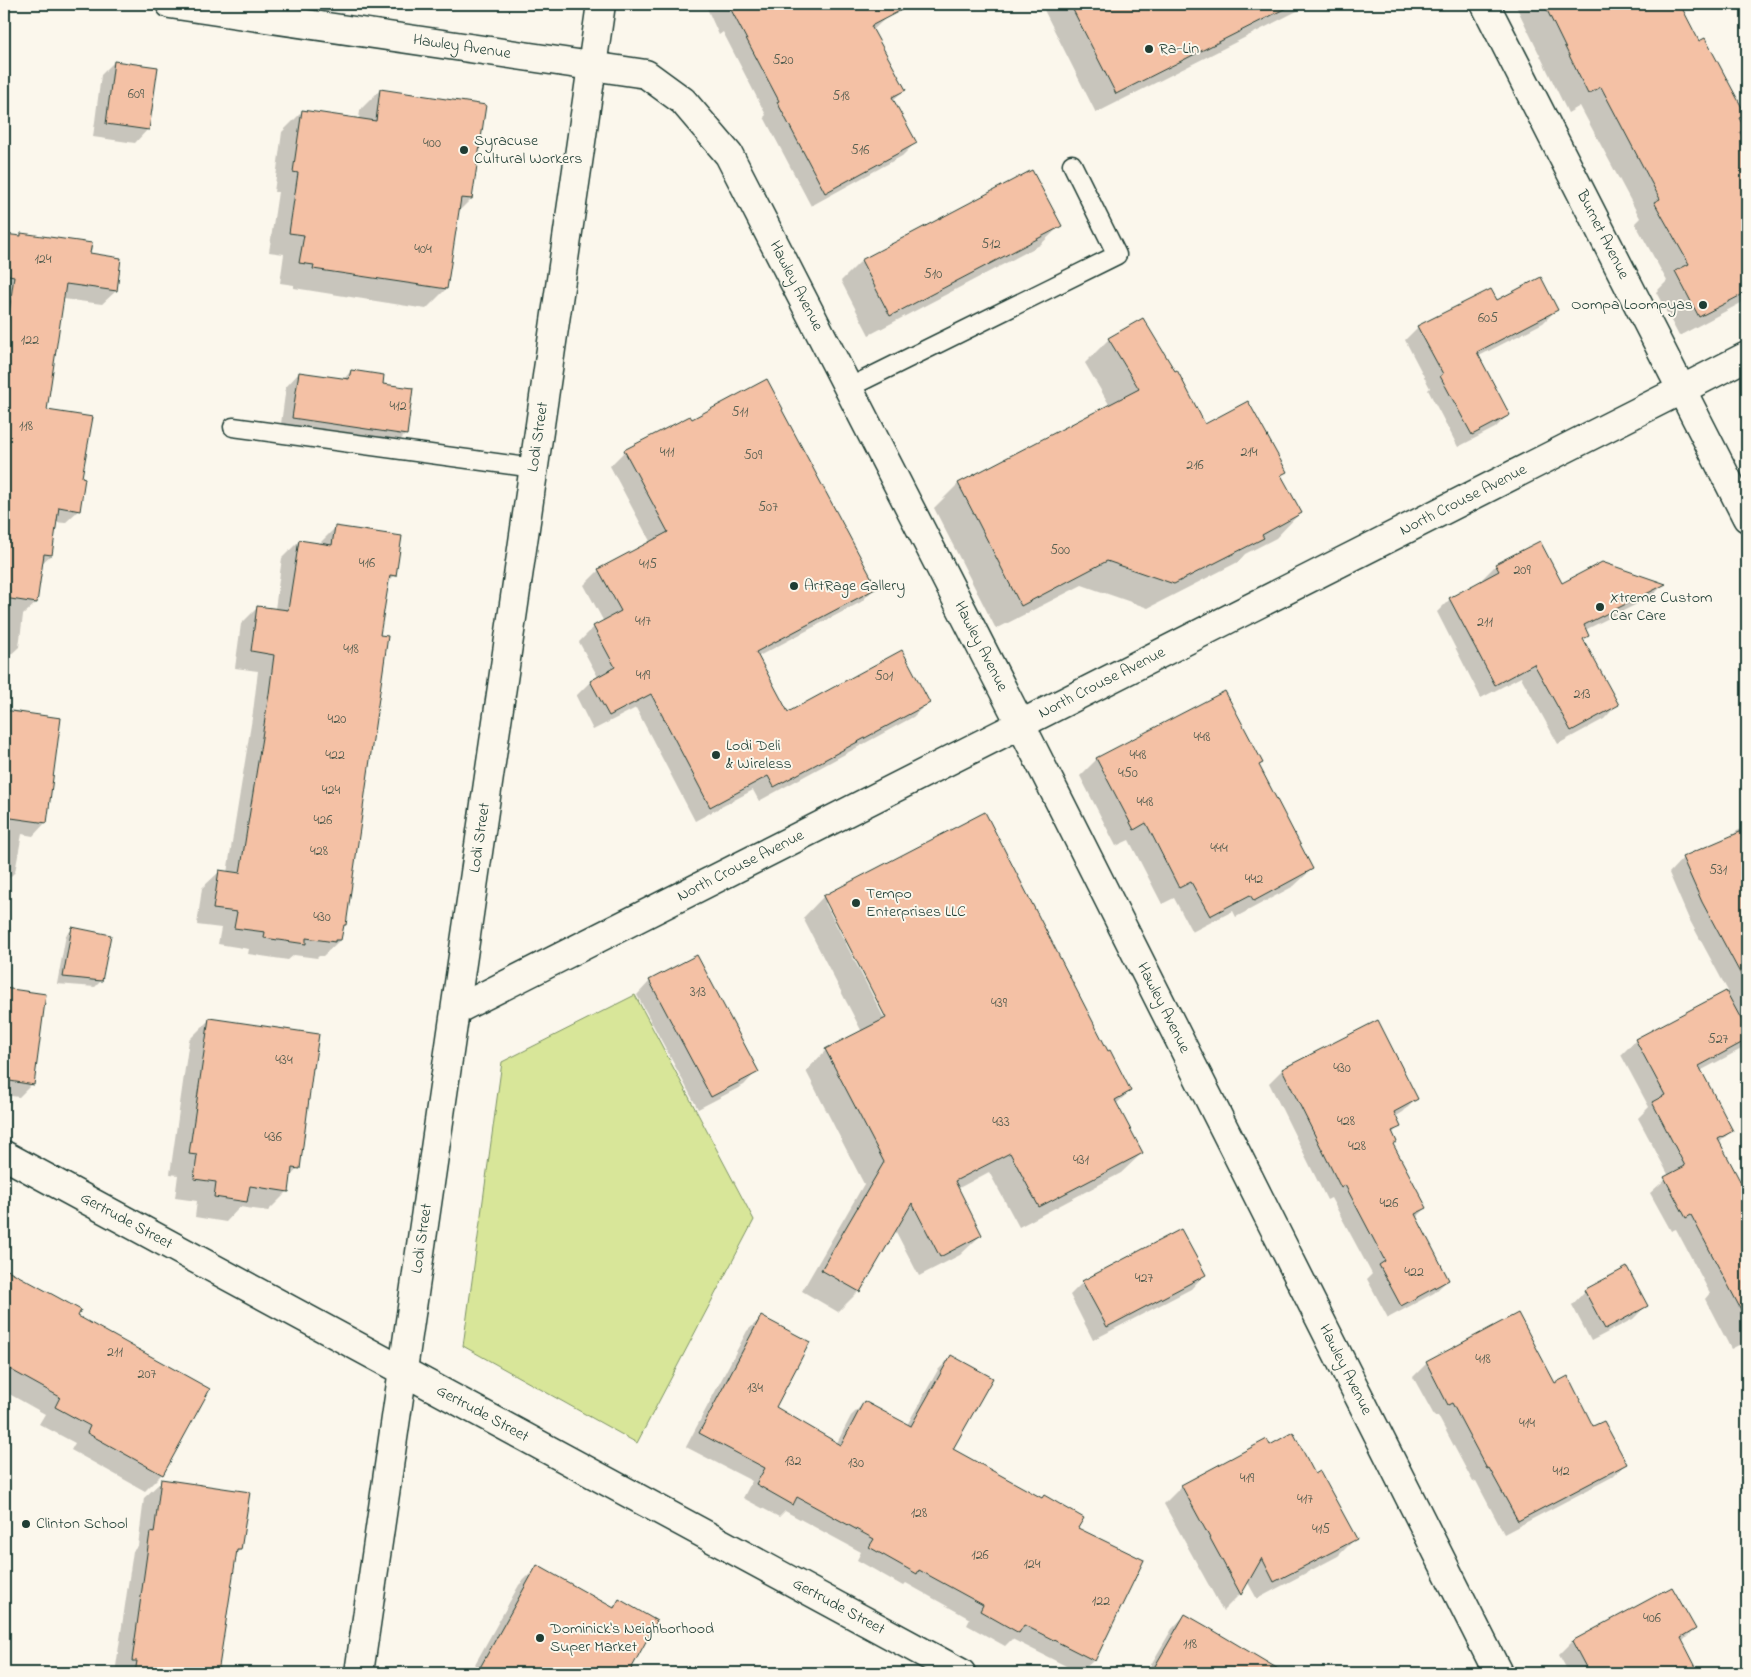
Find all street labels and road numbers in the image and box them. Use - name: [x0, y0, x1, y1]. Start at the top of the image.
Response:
- street label: Hawley Avenue: [411, 28, 513, 66]
- street label: Burnet Avenue: [1569, 185, 1636, 284]
- street label: Hawley Avenue: [763, 237, 830, 336]
- street label: Lodi Street: [521, 400, 555, 474]
- street label: North Crouse Avenue: [1396, 458, 1532, 542]
- street label: Hawley Avenue: [948, 597, 1014, 697]
- street label: North Crouse Avenue: [1034, 640, 1170, 725]
- street label: Lodi Street: [463, 801, 497, 874]
- street label: North Crouse Avenue: [673, 823, 809, 908]
- street label: Hawley Avenue: [1130, 958, 1197, 1058]
- street label: Gertrude Street: [76, 1186, 177, 1256]
- street label: Lodi Street: [405, 1201, 439, 1275]
- street label: Hawley Avenue: [1312, 1320, 1379, 1420]
- street label: Gertrude Street: [432, 1379, 534, 1449]
- street label: Gertrude Street: [788, 1572, 890, 1642]

